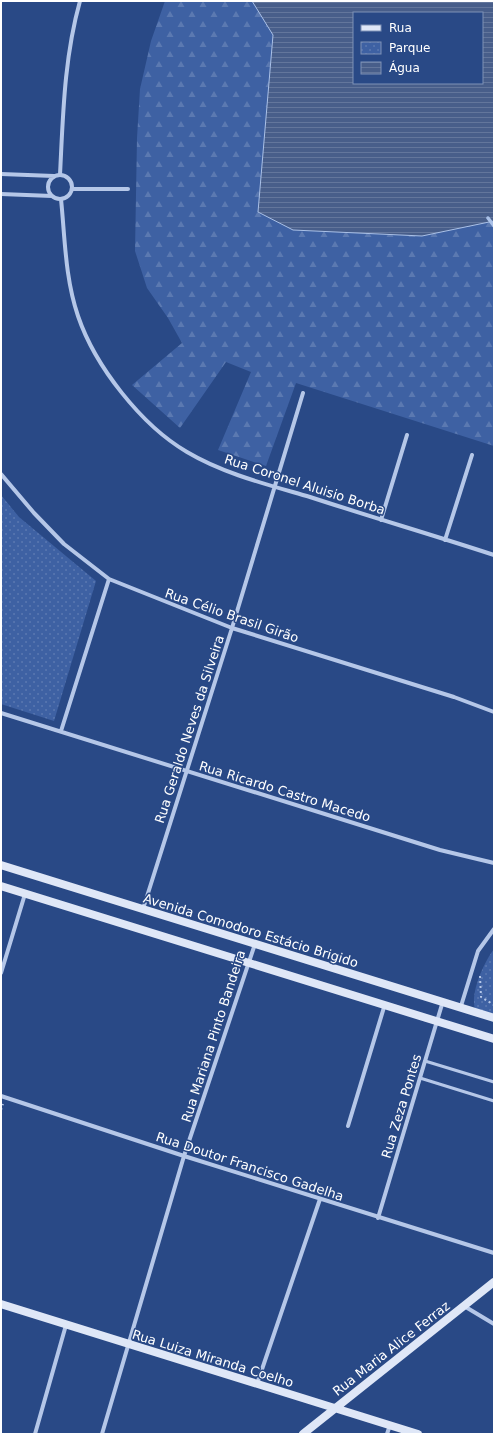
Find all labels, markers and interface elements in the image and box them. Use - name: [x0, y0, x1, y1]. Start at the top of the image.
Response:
- legend: [353, 12, 483, 84]
- text: Rua: [389, 21, 412, 35]
- text: Parque: [389, 41, 430, 55]
- text: Água: [389, 60, 420, 75]
- street label: Rua Coronel Aluisio Borba: [223, 451, 387, 518]
- street label: Rua Célio Brasil Girão: [163, 586, 301, 645]
- street label: Rua Geraldo Neves da Silveira: [152, 633, 227, 825]
- street label: Rua Ricardo Castro Macedo: [197, 758, 372, 825]
- street label: Avenida Comodoro Estácio Brigido: [142, 891, 360, 970]
- street label: Rua Mariana Pinto Bandeira: [179, 948, 248, 1124]
- street label: Rua Zeza Pontes: [379, 1052, 425, 1160]
- street label: Rua Doutor Francisco Gadelha: [154, 1129, 346, 1204]
- street label: Rua Maria Alice Ferraz: [330, 1298, 453, 1399]
- street label: Rua Luiza Miranda Coelho: [130, 1327, 295, 1390]

